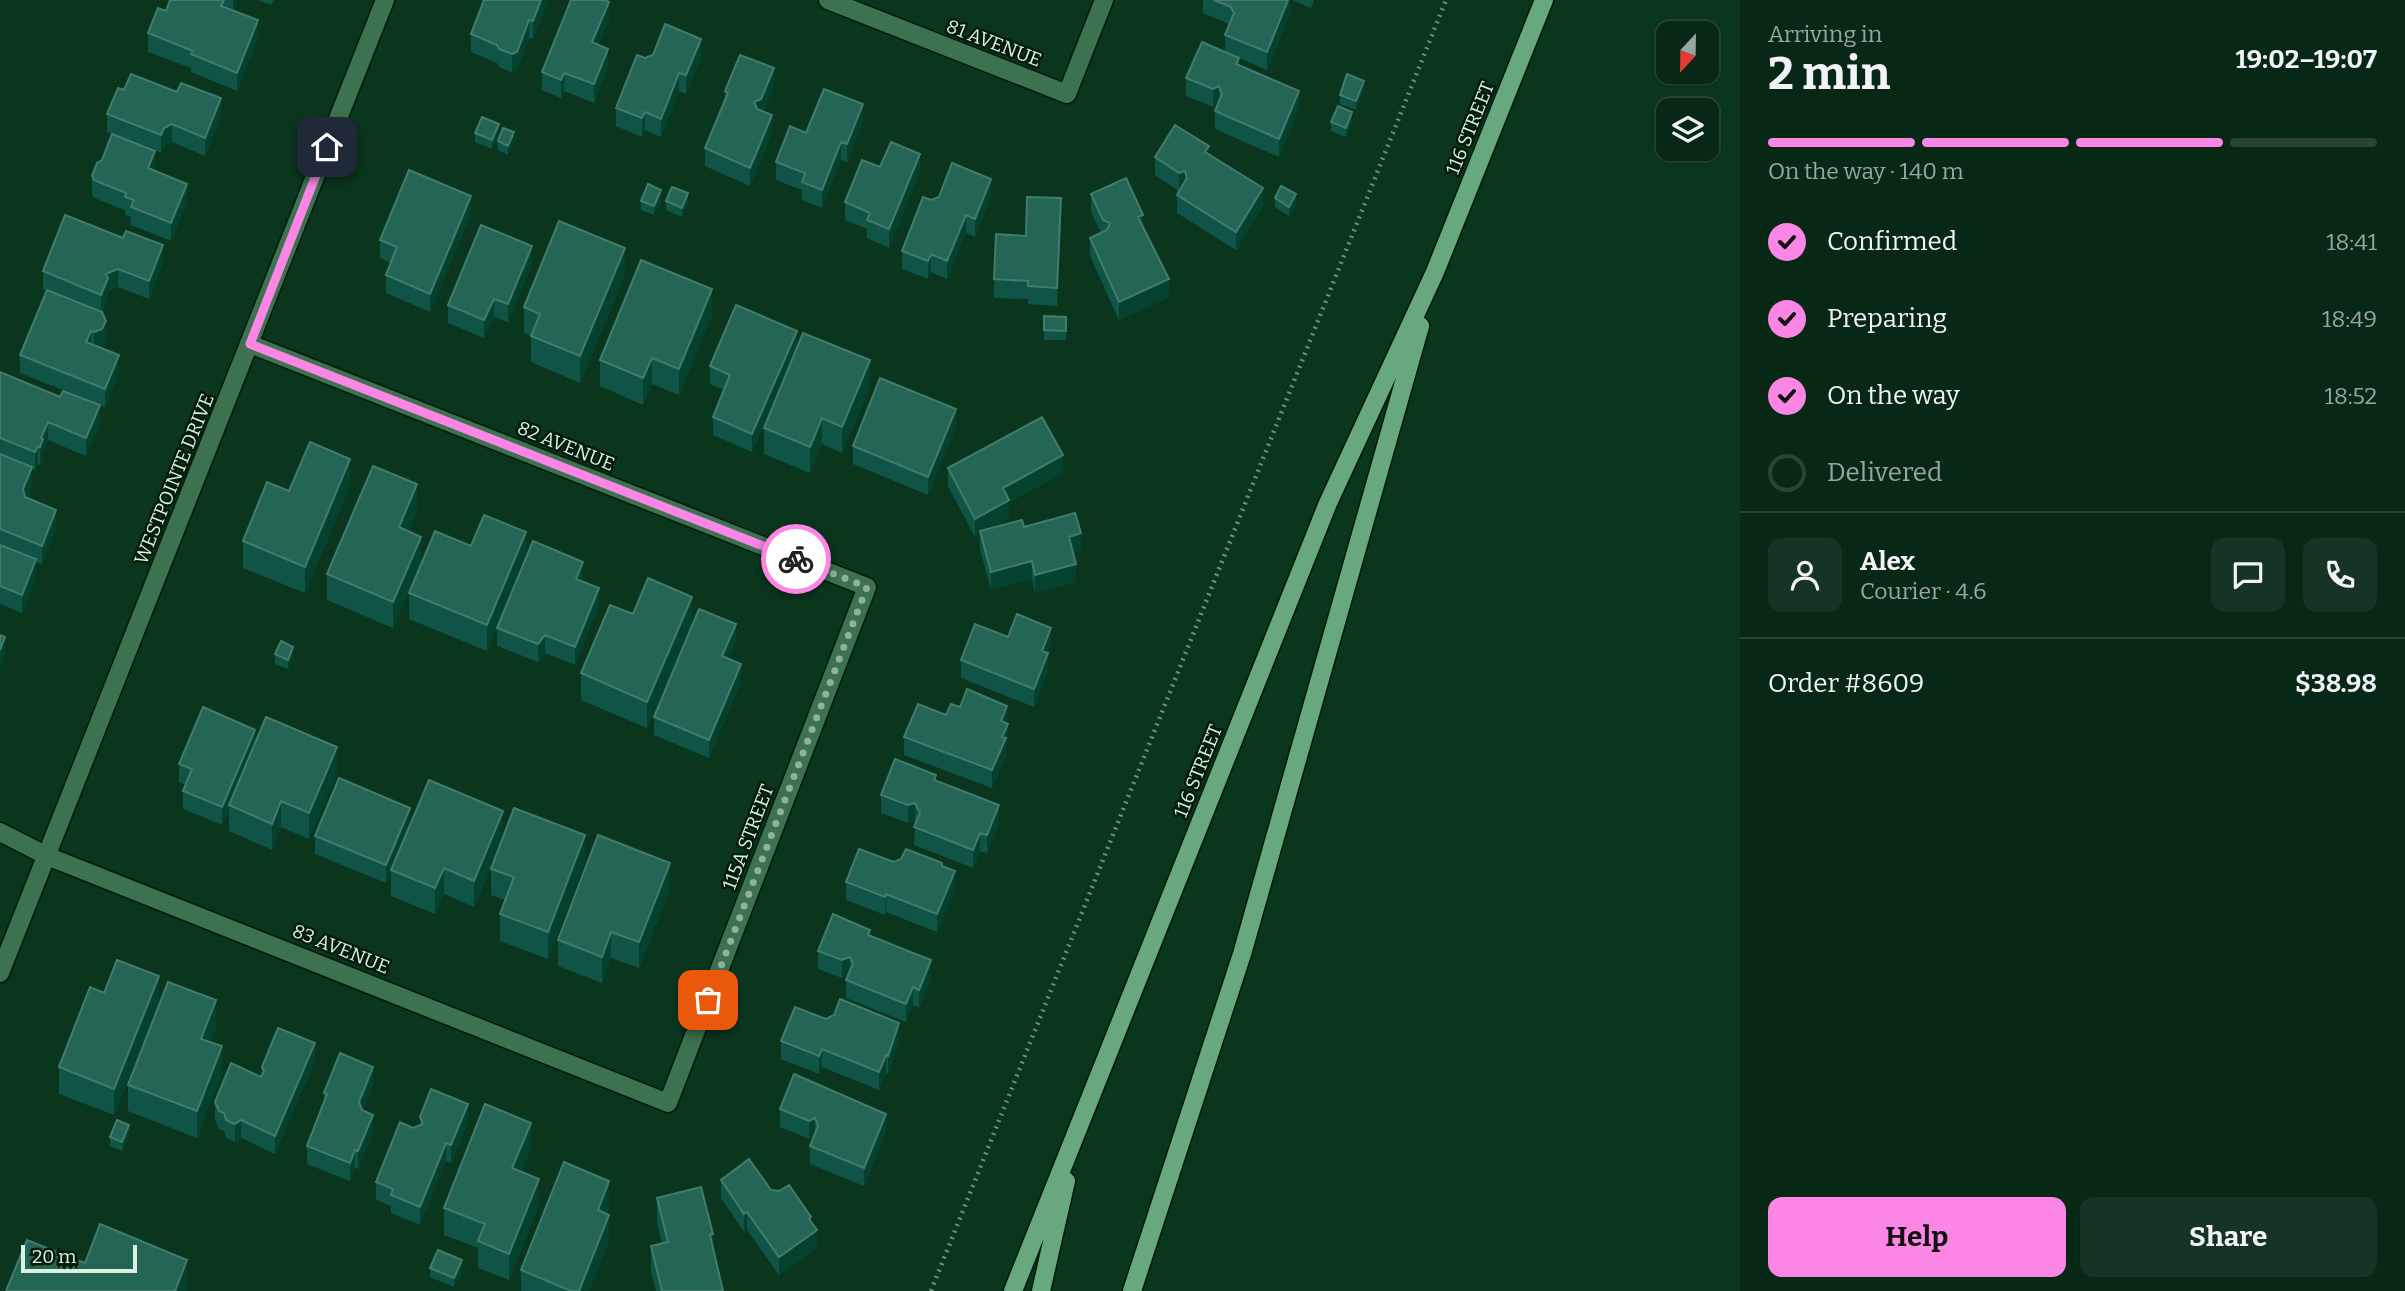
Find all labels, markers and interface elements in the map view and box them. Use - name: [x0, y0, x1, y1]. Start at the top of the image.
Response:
- street label: 81 AVENUE: [943, 14, 1045, 72]
- text: Arriving in: [1768, 20, 1882, 48]
- north arrow: [1656, 21, 1718, 84]
- map controls: [1656, 21, 1719, 161]
- text: 19:02–19:07: [2235, 44, 2377, 75]
- text: 2 min: [1768, 46, 1890, 101]
- street label: 116 STREET: [1441, 78, 1499, 178]
- button: layers: [1656, 98, 1719, 161]
- pin: [297, 117, 357, 177]
- icon: home: [308, 128, 346, 166]
- text: On the way · 140 m: [1768, 157, 1964, 185]
- icon: check: [1768, 223, 1806, 261]
- text: Confirmed: [1827, 226, 1957, 257]
- text: 18:41: [2326, 228, 2377, 256]
- icon: check: [1768, 300, 1806, 338]
- text: Preparing: [1827, 303, 1947, 334]
- text: 18:49: [2322, 305, 2377, 333]
- icon: check: [1768, 377, 1806, 415]
- text: On the way: [1827, 380, 1960, 411]
- text: 18:52: [2325, 382, 2377, 410]
- street label: WESTPOINTE DRIVE: [129, 390, 219, 568]
- street label: 82 AVENUE: [514, 416, 618, 476]
- text: Delivered: [1827, 457, 1942, 488]
- courier: [761, 524, 831, 594]
- button: person: [1768, 538, 1842, 612]
- button: chat: [2211, 538, 2285, 612]
- button: phone: [2303, 538, 2377, 612]
- icon: bike: [777, 540, 815, 578]
- text: Alex: [1860, 546, 1915, 577]
- text: Courier · 4.6: [1860, 577, 1987, 605]
- text: Order #8609: [1768, 668, 1924, 699]
- text: $38.98: [2295, 668, 2377, 699]
- street label: 116 STREET: [1169, 721, 1227, 821]
- street label: 115A STREET: [717, 781, 779, 893]
- street label: 83 AVENUE: [289, 919, 393, 979]
- pin: [678, 970, 738, 1030]
- icon: bag: [689, 981, 727, 1019]
- button: Help: [1768, 1197, 2066, 1277]
- button: Share: [2080, 1197, 2377, 1277]
- scale bar: [21, 1242, 136, 1274]
- text: 20 m: [32, 1245, 76, 1268]

